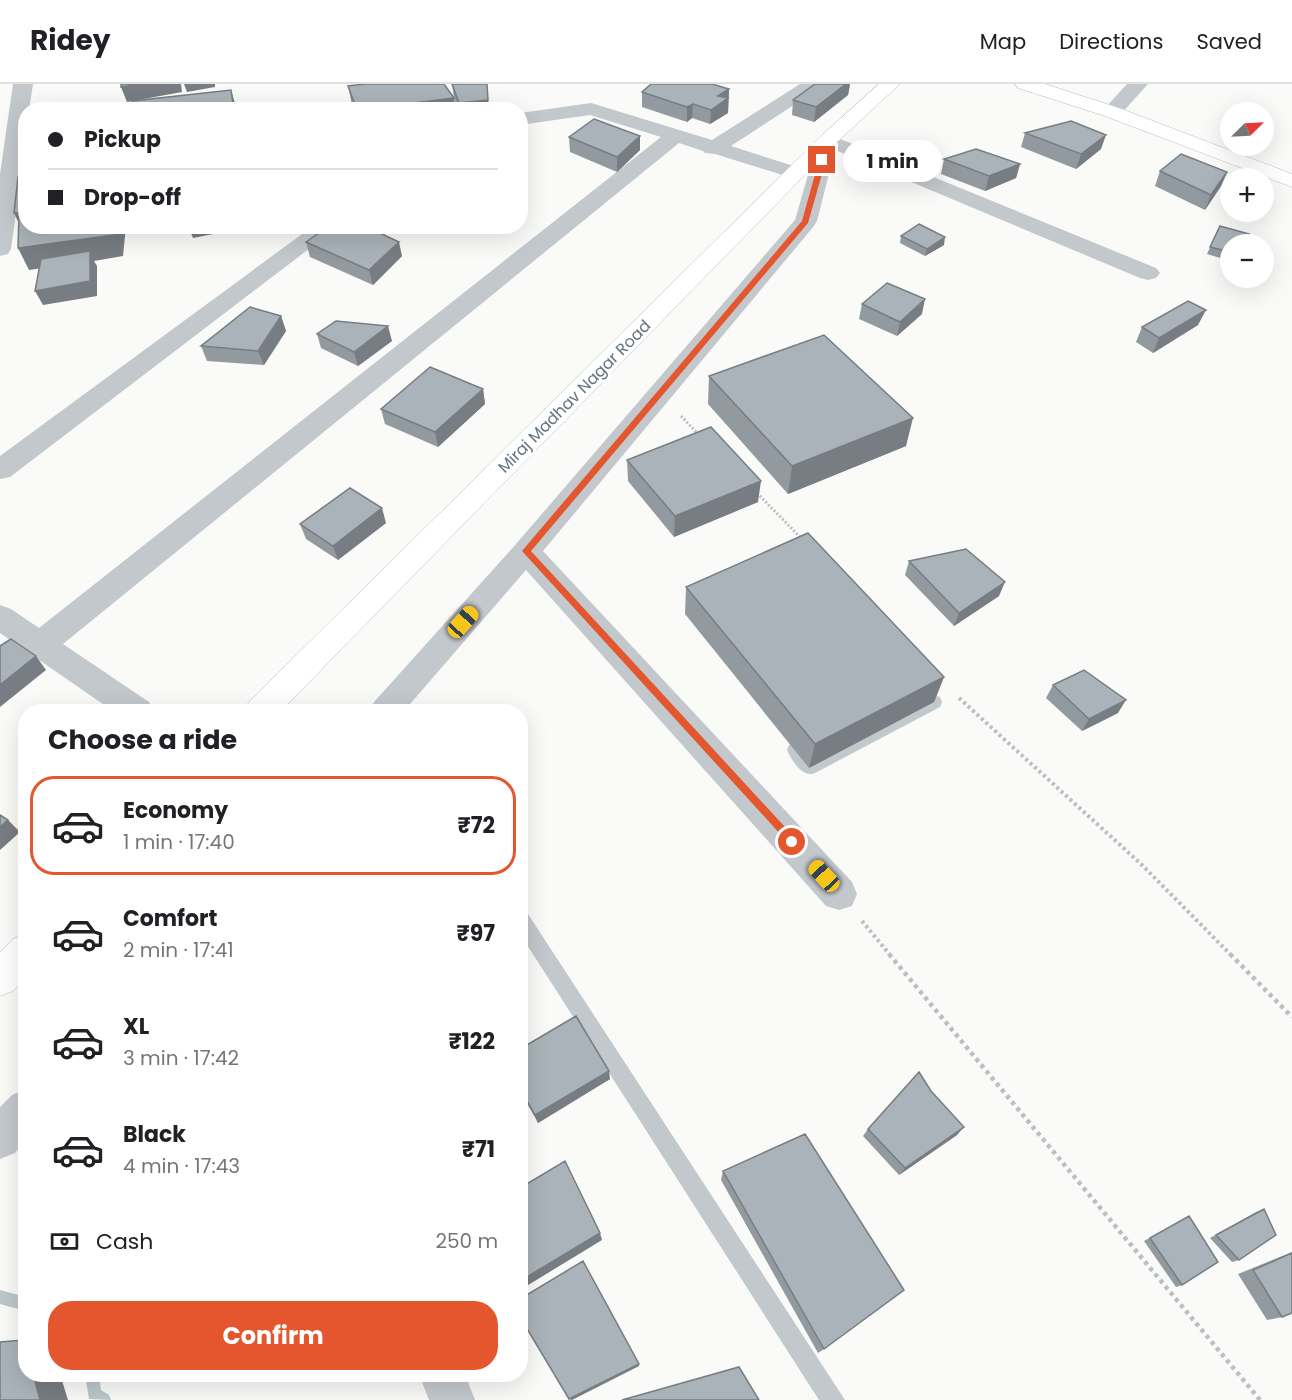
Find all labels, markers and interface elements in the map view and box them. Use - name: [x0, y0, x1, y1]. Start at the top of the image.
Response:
- text: Ridey: [30, 21, 110, 60]
- text: Map: [980, 27, 1026, 56]
- text: Directions: [1059, 27, 1163, 56]
- text: Saved: [1196, 27, 1262, 56]
- north arrow: [1220, 102, 1274, 156]
- map controls: [1220, 102, 1274, 288]
- text: Pickup: [84, 124, 161, 155]
- callout: 1 min: [843, 139, 942, 181]
- route end: [808, 146, 835, 173]
- text: 1 min: [866, 147, 919, 175]
- button: +: [1220, 168, 1274, 222]
- text: Drop-off: [84, 182, 181, 213]
- button: −: [1220, 234, 1274, 288]
- street label: Miraj Madhav Nagar Road: [493, 315, 656, 478]
- car: [444, 603, 482, 641]
- text: Choose a ride: [48, 721, 237, 758]
- text: Economy: [123, 795, 228, 826]
- icon: car: [51, 799, 105, 853]
- text: ₹72: [458, 810, 495, 841]
- text: 1 min · 17:40: [123, 828, 235, 856]
- route start: [778, 828, 805, 855]
- car: [805, 857, 843, 895]
- text: Comfort: [123, 903, 217, 934]
- icon: car: [51, 907, 105, 961]
- text: ₹97: [457, 918, 495, 949]
- text: 2 min · 17:41: [123, 936, 234, 964]
- text: XL: [123, 1011, 149, 1042]
- icon: car: [51, 1015, 105, 1069]
- text: ₹122: [448, 1026, 495, 1057]
- text: 3 min · 17:42: [123, 1044, 239, 1072]
- text: Black: [123, 1119, 186, 1150]
- icon: car: [51, 1123, 105, 1177]
- text: ₹71: [462, 1134, 495, 1165]
- text: 4 min · 17:43: [123, 1152, 240, 1180]
- icon: cash: [48, 1225, 81, 1258]
- text: Cash: [96, 1226, 153, 1257]
- text: 250 m: [435, 1227, 498, 1255]
- button: Confirm: [48, 1301, 498, 1370]

